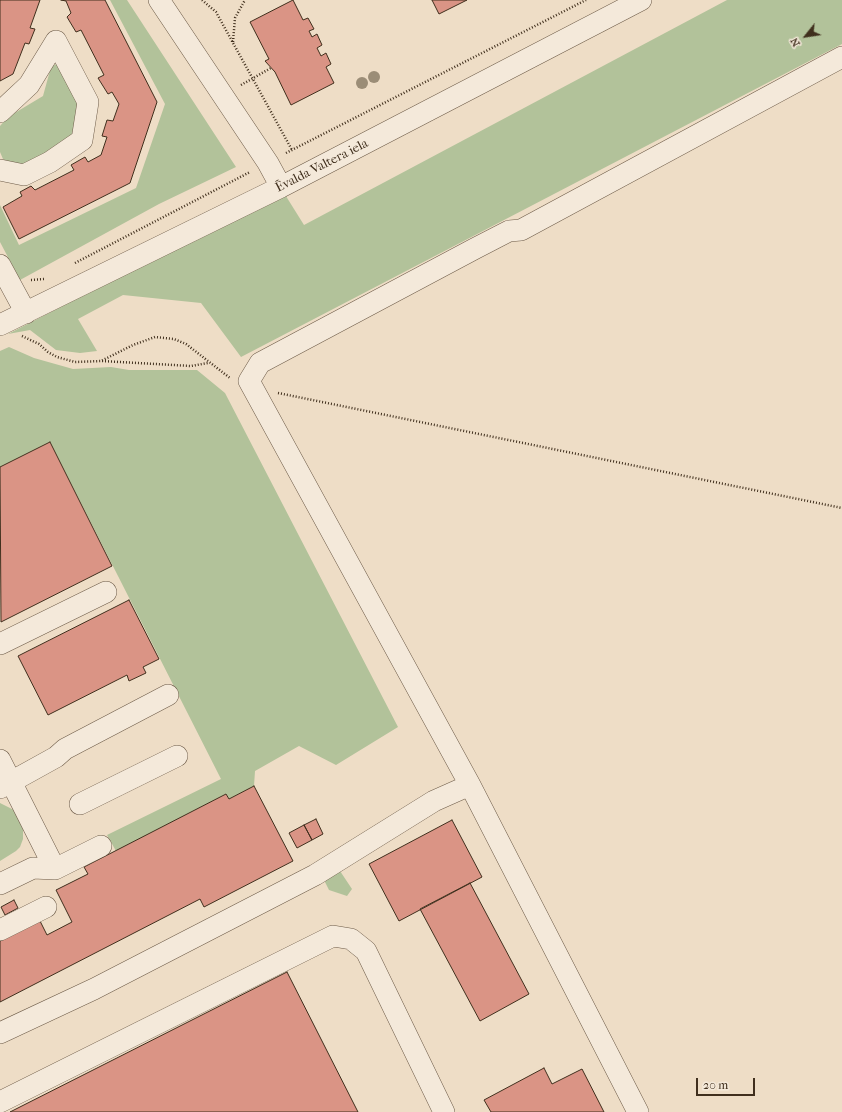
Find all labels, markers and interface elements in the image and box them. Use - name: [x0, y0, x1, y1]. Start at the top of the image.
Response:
- north arrow: [786, 16, 826, 56]
- text: N: [787, 35, 803, 49]
- street label: Ēvalda Valtera iela: [273, 136, 371, 196]
- scale bar: [698, 1070, 757, 1096]
- text: 20 m: [703, 1078, 728, 1092]

